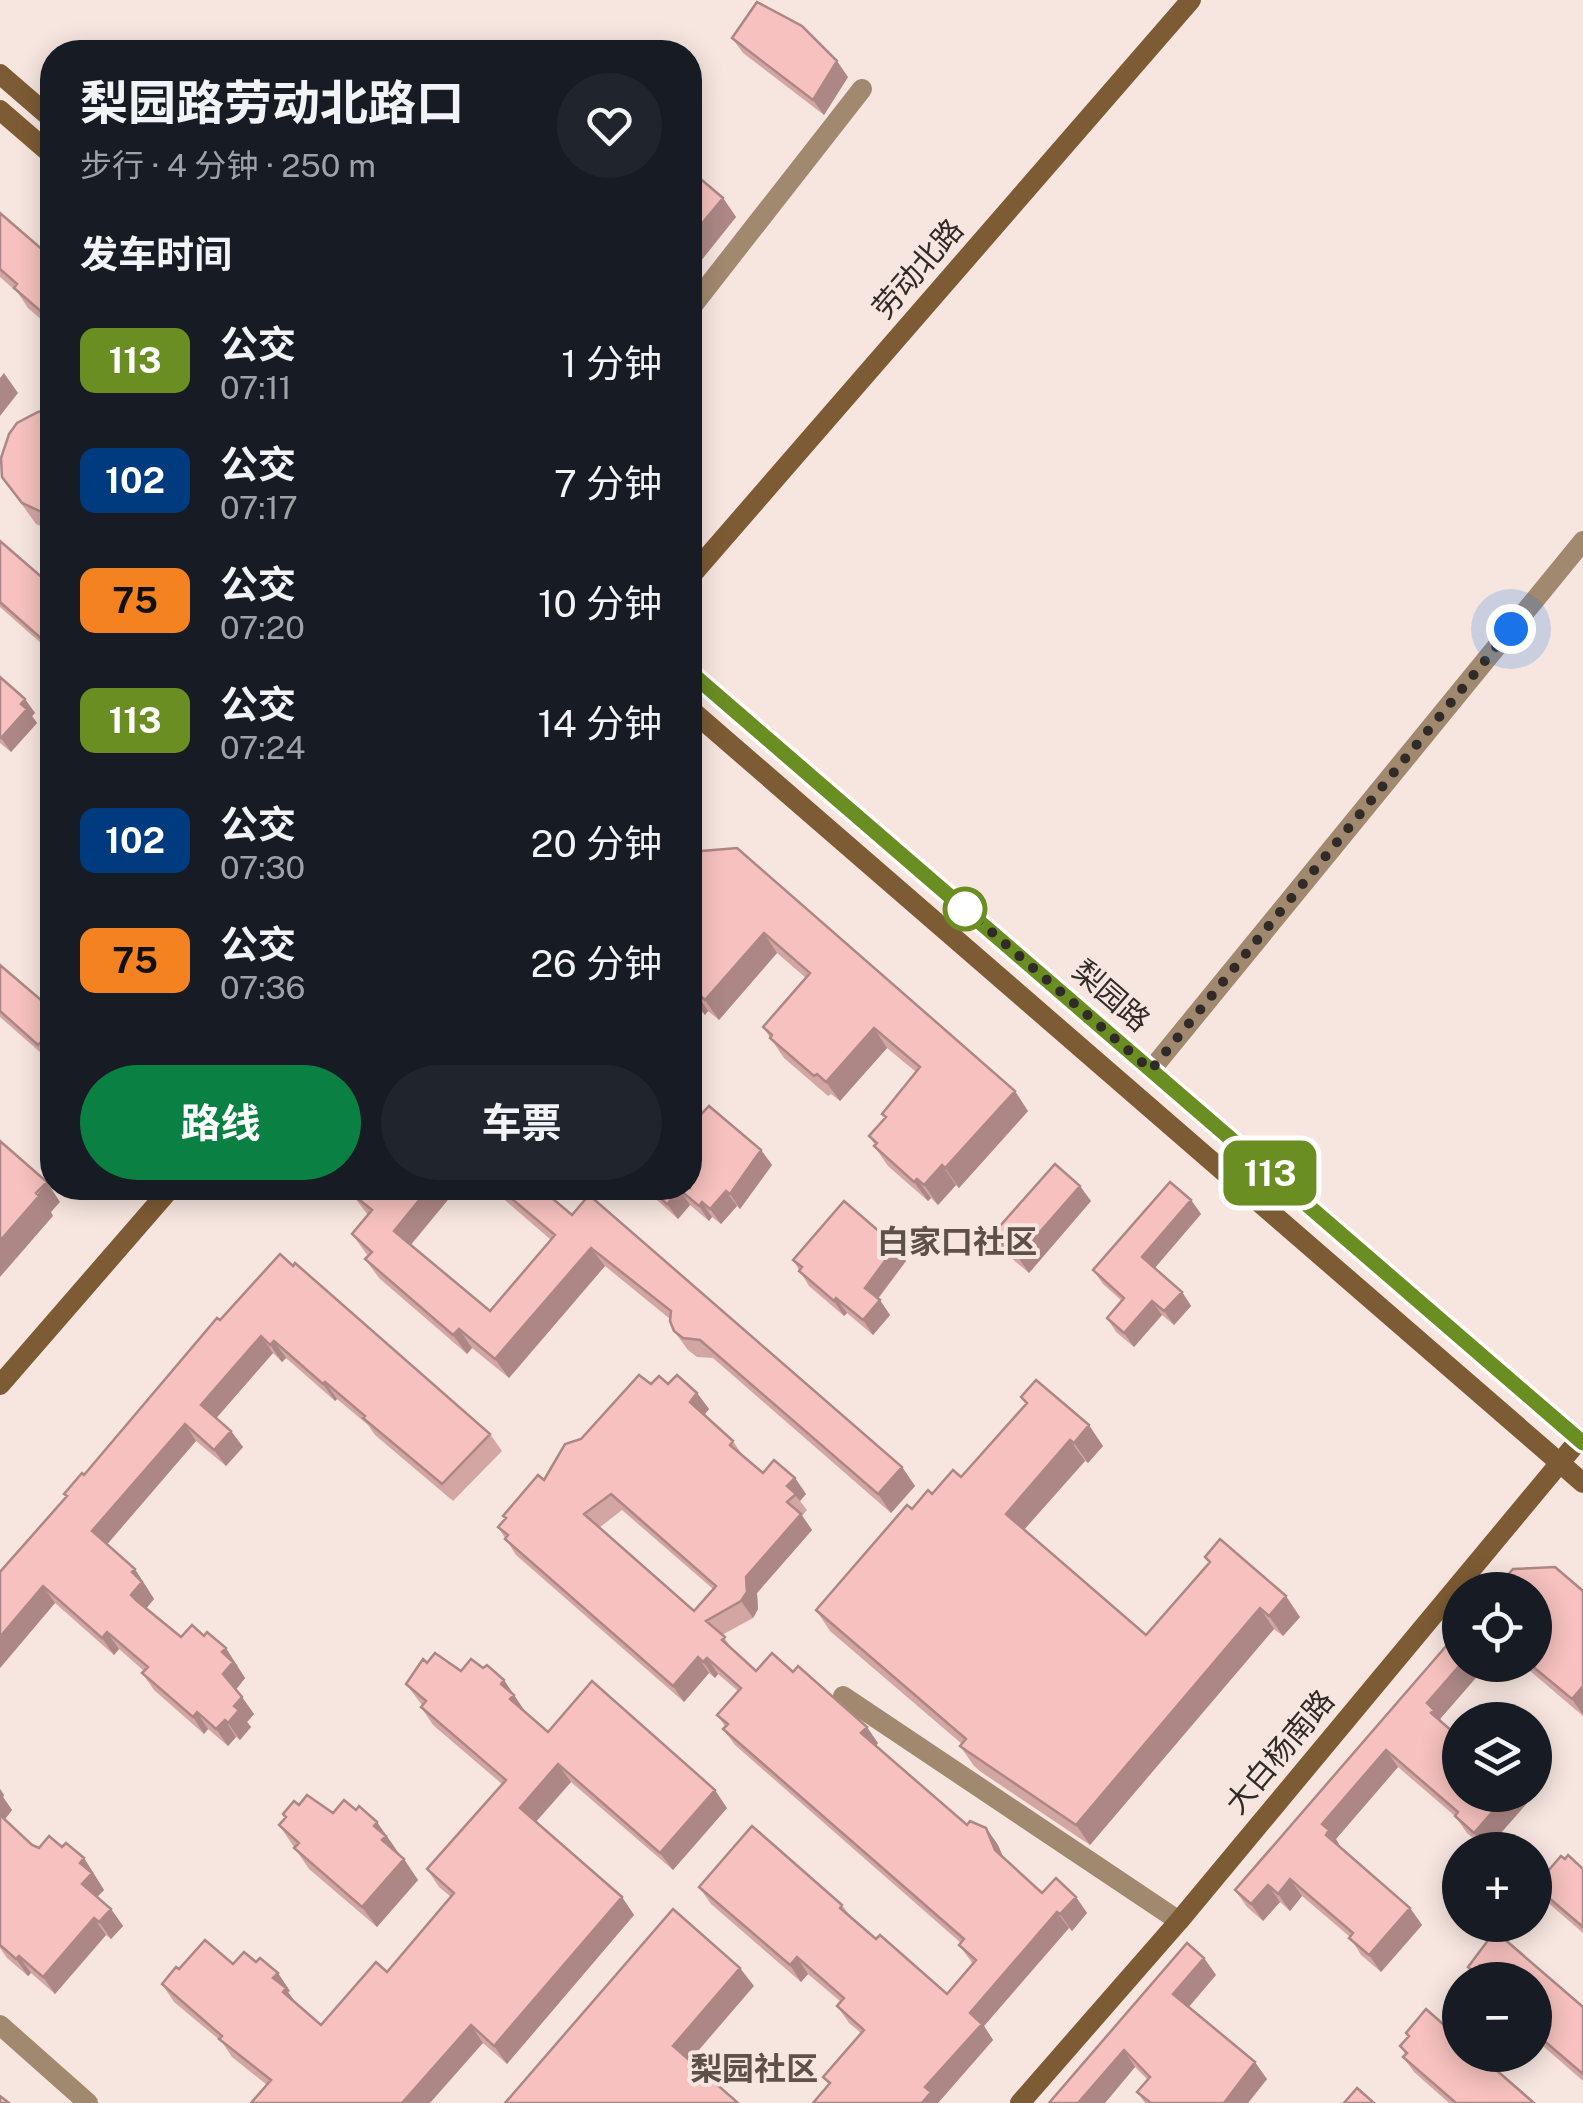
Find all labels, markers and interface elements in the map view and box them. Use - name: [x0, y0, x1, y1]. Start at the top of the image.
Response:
- button: heart: [557, 73, 662, 178]
- text: 梨园路劳动北路口: [80, 74, 464, 131]
- text: 步行 · 4 分钟 · 250 m: [80, 147, 376, 184]
- street label: 劳动北路: [864, 211, 970, 325]
- text: 发车时间: [80, 232, 232, 277]
- text: 公交: [220, 322, 296, 367]
- text: 113: [108, 340, 162, 381]
- text: 1 分钟: [561, 341, 662, 386]
- text: 07:11: [220, 369, 291, 406]
- text: 公交: [220, 442, 296, 487]
- text: 102: [105, 460, 165, 501]
- text: 7 分钟: [554, 461, 662, 506]
- text: 07:17: [220, 489, 298, 526]
- text: 公交: [220, 562, 296, 607]
- text: 75: [112, 580, 158, 621]
- text: 10 分钟: [538, 581, 662, 626]
- your location: [1486, 604, 1536, 654]
- text: 07:20: [220, 609, 305, 646]
- text: 公交: [220, 682, 296, 727]
- text: 113: [108, 700, 162, 741]
- text: 14 分钟: [537, 701, 662, 746]
- text: 07:24: [220, 729, 305, 766]
- text: 公交: [220, 802, 296, 847]
- text: 102: [105, 820, 165, 861]
- text: 20 分钟: [531, 821, 662, 866]
- text: 07:30: [220, 849, 305, 886]
- unlabelled marker: [944, 888, 986, 930]
- text: 公交: [220, 922, 296, 967]
- text: 75: [112, 940, 158, 981]
- text: 26 分钟: [530, 941, 662, 986]
- street label: 梨园路: [1066, 952, 1157, 1038]
- text: 07:36: [220, 969, 305, 1006]
- button: 路线: [80, 1065, 361, 1180]
- button: 车票: [381, 1065, 662, 1180]
- line badge: 113: [1212, 1140, 1328, 1206]
- text: 113: [1243, 1153, 1297, 1194]
- district label: 白家口社区: [877, 1223, 1037, 1260]
- map controls: [1442, 1572, 1552, 2072]
- button: locate: [1442, 1572, 1552, 1682]
- street label: 大白杨南路: [1217, 1682, 1341, 1820]
- button: layers: [1442, 1702, 1552, 1812]
- button: +: [1442, 1832, 1552, 1942]
- button: −: [1442, 1962, 1552, 2072]
- district label: 梨园社区: [690, 2050, 818, 2087]

